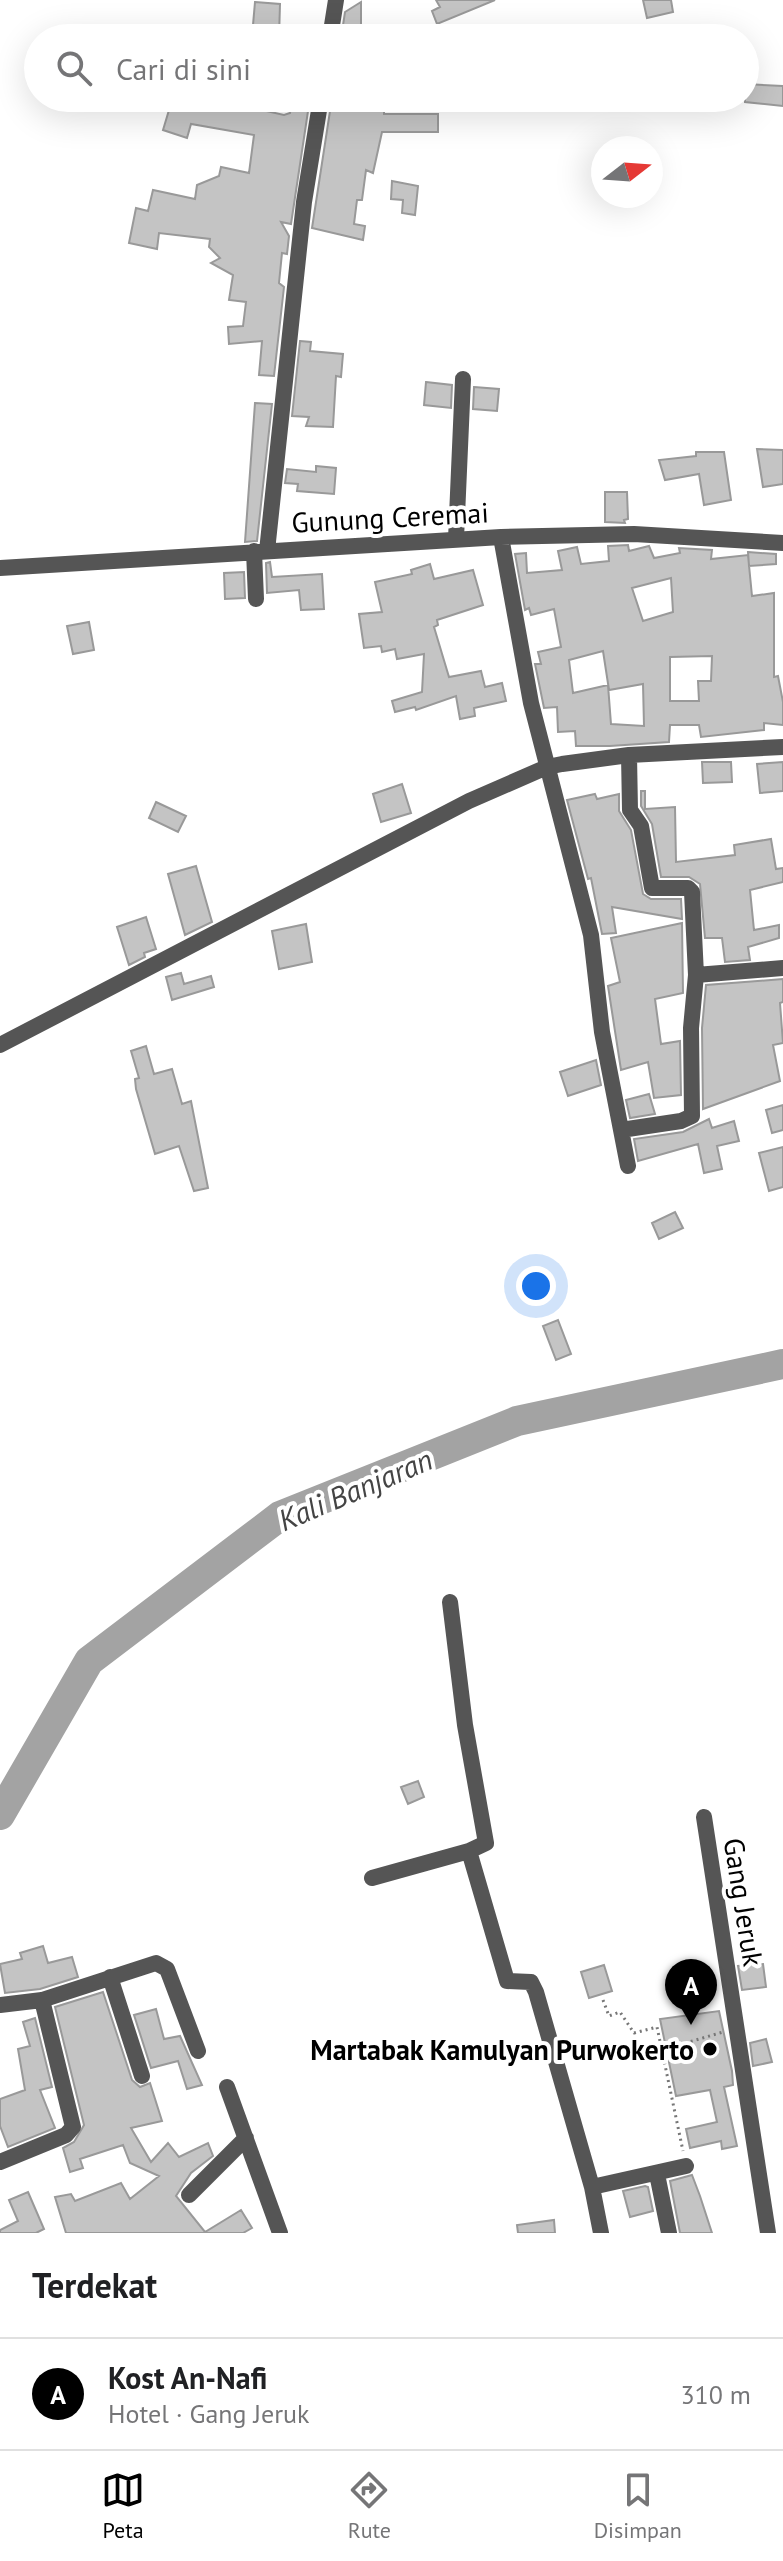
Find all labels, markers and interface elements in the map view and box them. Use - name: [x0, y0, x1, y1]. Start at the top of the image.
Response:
- search box: [24, 24, 759, 112]
- icon: search: [52, 46, 96, 90]
- text: Cari di sini: [116, 49, 251, 88]
- north arrow: [591, 136, 663, 208]
- street label: Gunung Ceremai: [290, 493, 490, 541]
- your location: [516, 1266, 556, 1306]
- water label: Kali Banjaran: [272, 1439, 438, 1539]
- street label: Gang Jeruk: [716, 1835, 772, 1969]
- pin: A: [665, 1959, 717, 2025]
- place label: Martabak Kamulyan Purwokerto: [310, 2031, 694, 2068]
- marker: Martabak Kamulyan Purwokerto: [701, 2040, 719, 2058]
- text: Terdekat: [32, 2263, 157, 2307]
- text: Kost An-Nafi: [108, 2358, 267, 2397]
- text: A: [50, 2378, 66, 2411]
- text: 310 m: [680, 2378, 751, 2411]
- text: Hotel · Gang Jeruk: [108, 2397, 310, 2430]
- tab: Peta: [101, 2468, 145, 2544]
- tab: Rute: [347, 2468, 391, 2544]
- tab: Disimpan: [594, 2468, 682, 2544]

